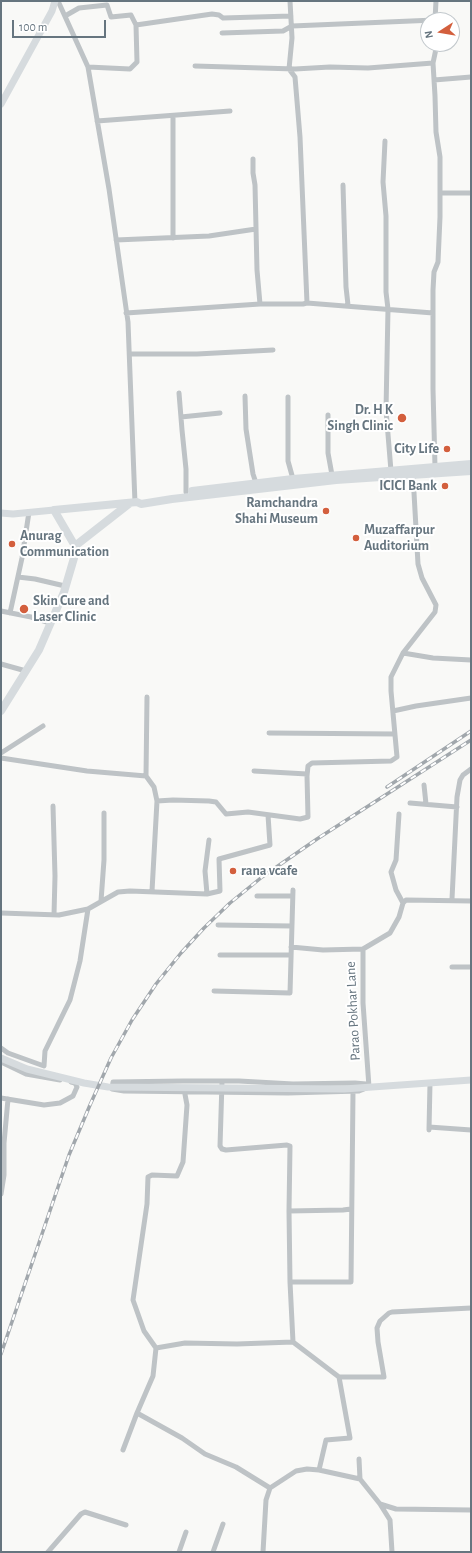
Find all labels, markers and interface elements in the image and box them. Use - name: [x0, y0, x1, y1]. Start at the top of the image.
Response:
- scale bar: [14, 12, 108, 38]
- north arrow: [420, 12, 460, 52]
- text: 100 m: [19, 21, 47, 33]
- text: N: [423, 30, 435, 39]
- place label: Dr. H K Singh Clinic: [327, 402, 393, 434]
- marker: Dr. H K Singh Clinic: [396, 412, 408, 424]
- place label: City Life: [394, 441, 439, 457]
- marker: City Life: [442, 444, 452, 454]
- place label: ICICI Bank: [379, 478, 437, 494]
- marker: ICICI Bank: [440, 481, 450, 491]
- place label: Ramchandra Shahi Museum: [235, 495, 318, 528]
- marker: Ramchandra Shahi Museum: [321, 506, 331, 516]
- place label: Muzaffarpur Auditorium: [364, 522, 435, 554]
- place label: Anurag Communication: [20, 528, 109, 560]
- marker: Muzaffarpur Auditorium: [351, 533, 361, 543]
- marker: Anurag Communication: [7, 539, 17, 549]
- place label: Skin Cure and Laser Clinic: [33, 593, 109, 626]
- marker: Skin Cure and Laser Clinic: [18, 603, 30, 615]
- place label: rana vcafe: [241, 863, 298, 879]
- marker: rana vcafe: [228, 866, 238, 876]
- street label: Parao Pokhar Lane: [342, 961, 364, 1061]

